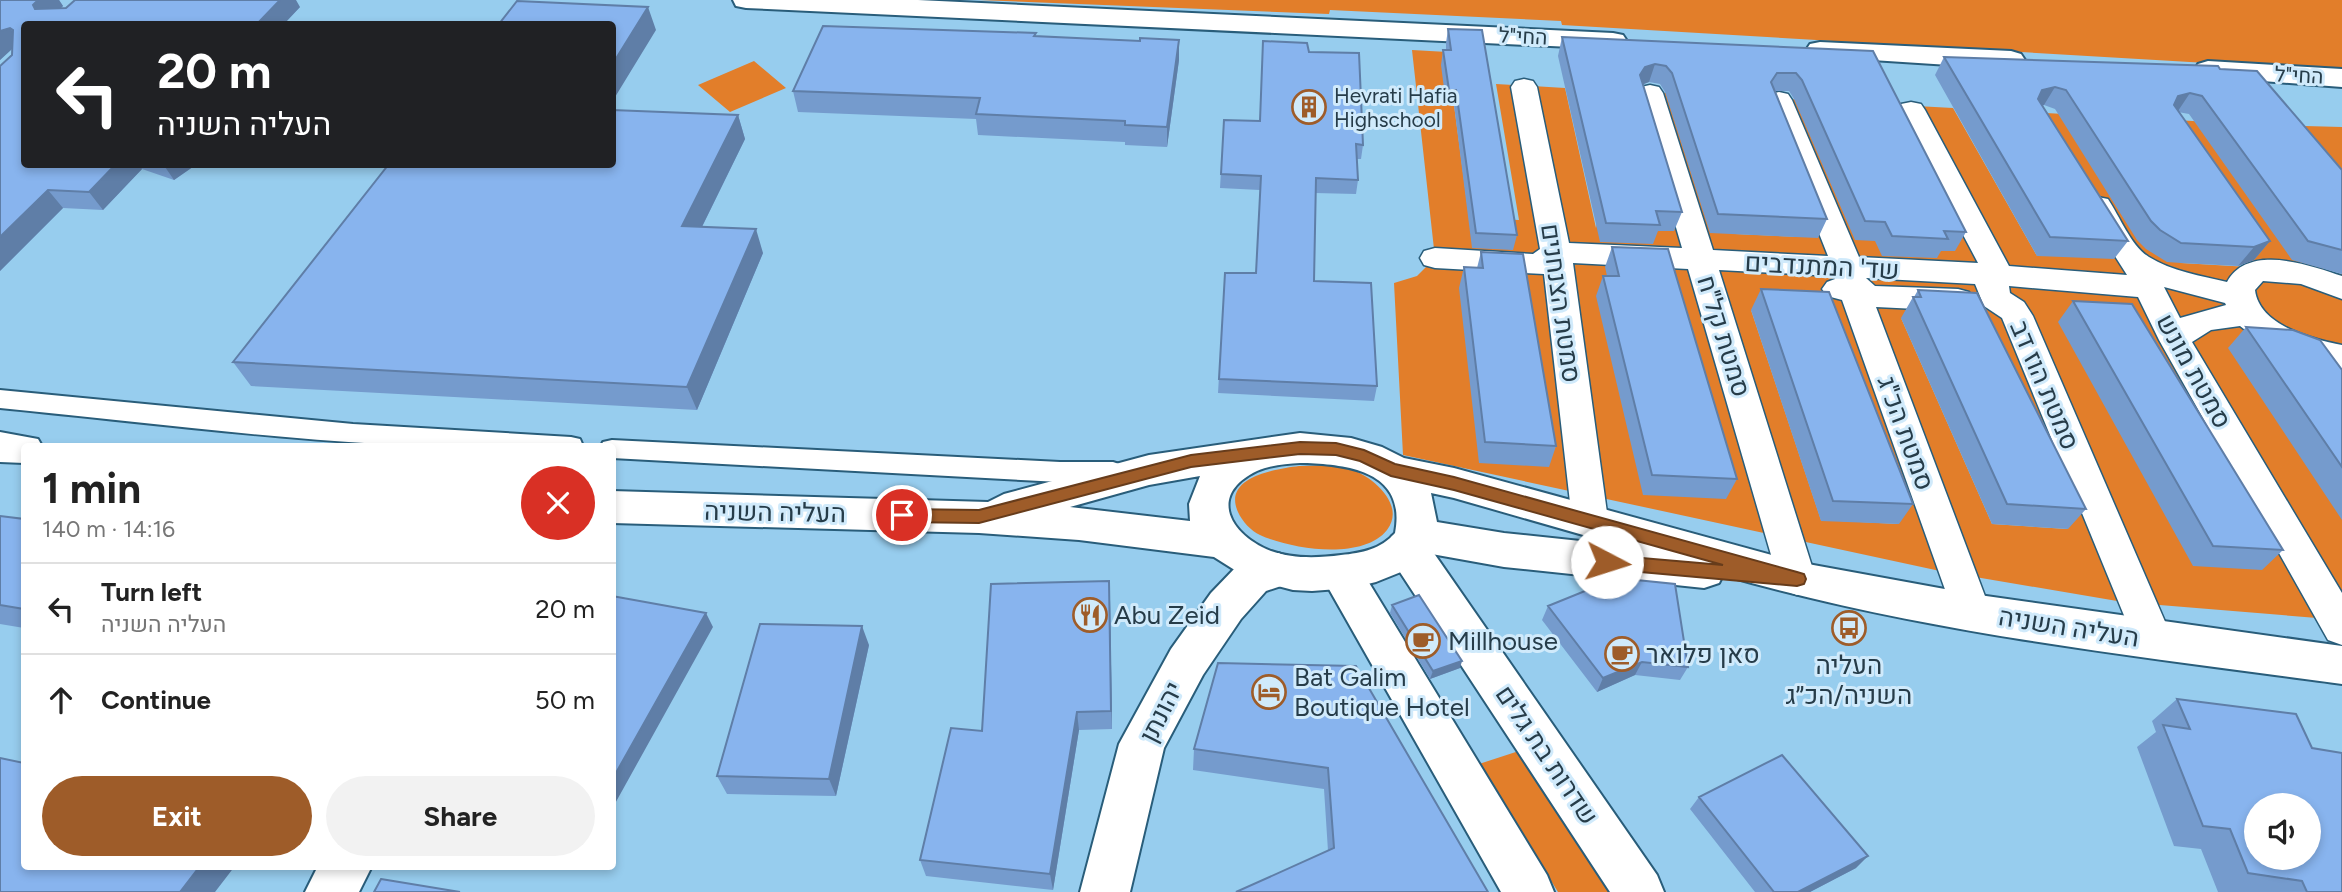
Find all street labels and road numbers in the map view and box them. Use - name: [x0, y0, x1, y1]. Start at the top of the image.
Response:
- street label: החי"ל: [1498, 22, 1548, 50]
- street label: החי"ל: [2274, 61, 2324, 89]
- street label: סמטת הצנחנים: [1534, 221, 1588, 385]
- street label: שד' המתנדבים: [1744, 246, 1900, 286]
- street label: סמטת קל"ח: [1690, 271, 1758, 401]
- street label: סמטת מונש: [2149, 308, 2239, 434]
- street label: סמטת הוז דב: [2003, 315, 2087, 455]
- street label: סמטת הכ"ג: [1871, 371, 1941, 495]
- street label: העליה השניה: [704, 495, 846, 529]
- street label: העליה השניה: [1997, 600, 2141, 654]
- street label: יהונתן: [1132, 676, 1190, 748]
- street label: שדרות בת גלים: [1489, 679, 1605, 831]

